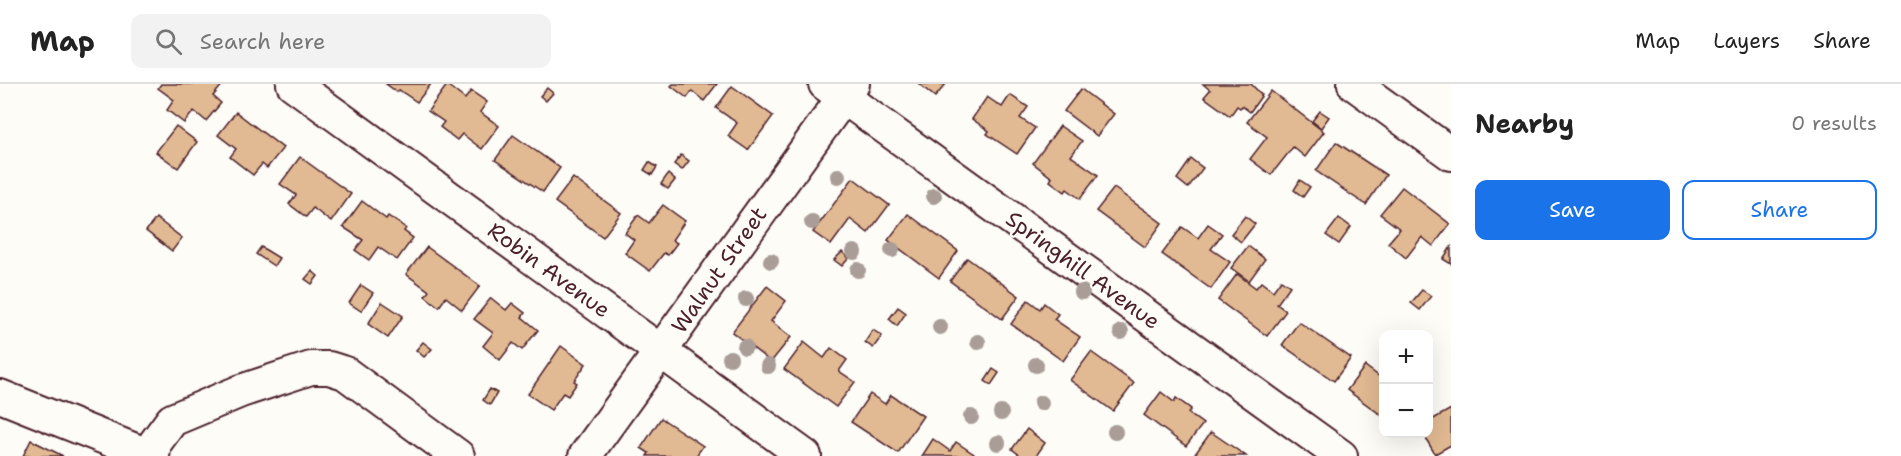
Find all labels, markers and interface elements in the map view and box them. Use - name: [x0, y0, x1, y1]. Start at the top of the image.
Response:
- search box: [131, 14, 551, 68]
- text: Map: [30, 22, 95, 60]
- icon: search: [152, 25, 185, 58]
- text: Search here: [200, 27, 325, 56]
- text: Map: [1635, 27, 1680, 55]
- text: Layers: [1713, 27, 1780, 55]
- text: Share: [1813, 27, 1871, 55]
- text: Nearby: [1475, 106, 1574, 141]
- text: 0 results: [1791, 110, 1877, 136]
- button: Save: [1475, 180, 1670, 240]
- button: Share: [1682, 180, 1877, 240]
- street label: Walnut Street: [665, 201, 773, 339]
- street label: Springhill Avenue: [1000, 204, 1166, 336]
- street label: Robin Avenue: [482, 216, 616, 324]
- map controls: [1379, 330, 1433, 438]
- button: +: [1379, 330, 1433, 384]
- button: −: [1379, 384, 1433, 438]

